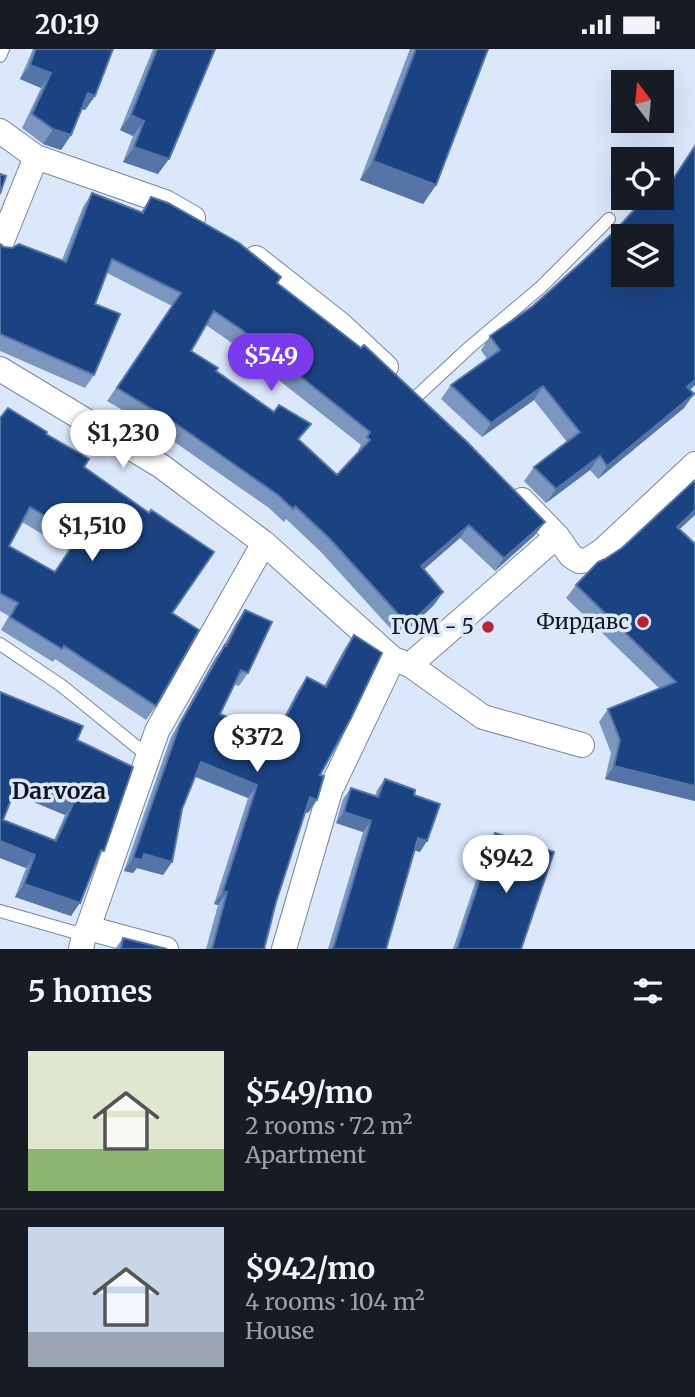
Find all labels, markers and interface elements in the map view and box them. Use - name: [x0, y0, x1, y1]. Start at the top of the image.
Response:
- text: 20:19: [35, 8, 100, 41]
- north arrow: [611, 70, 674, 133]
- map controls: [611, 70, 674, 287]
- button: locate: [611, 147, 674, 210]
- button: layers: [611, 224, 674, 287]
- pin: $549: [230, 333, 312, 393]
- text: $549: [244, 341, 298, 370]
- pin: $1,230: [66, 411, 180, 470]
- text: $1,230: [86, 418, 160, 447]
- pin: $1,510: [35, 503, 149, 563]
- text: $1,510: [58, 511, 126, 540]
- place label: Фирдавс: [536, 608, 629, 635]
- place label: ГОМ - 5: [391, 613, 474, 640]
- marker: Фирдавс: [635, 614, 651, 630]
- marker: ГОМ - 5: [480, 619, 496, 635]
- pin: $372: [216, 715, 298, 774]
- text: $372: [230, 722, 284, 751]
- district label: Darvoza: [12, 776, 106, 805]
- pin: $942: [465, 835, 547, 895]
- text: $942: [478, 843, 534, 872]
- text: 5 homes: [28, 972, 153, 1010]
- icon: filters: [629, 972, 667, 1010]
- text: $549/mo: [245, 1073, 373, 1111]
- icon: home: [84, 1079, 168, 1163]
- text: 2 rooms · 72 m²: [245, 1111, 412, 1140]
- text: Apartment: [245, 1140, 366, 1169]
- text: $942/mo: [245, 1249, 375, 1287]
- icon: home: [84, 1255, 168, 1339]
- text: 4 rooms · 104 m²: [245, 1287, 425, 1316]
- text: House: [245, 1316, 314, 1345]

